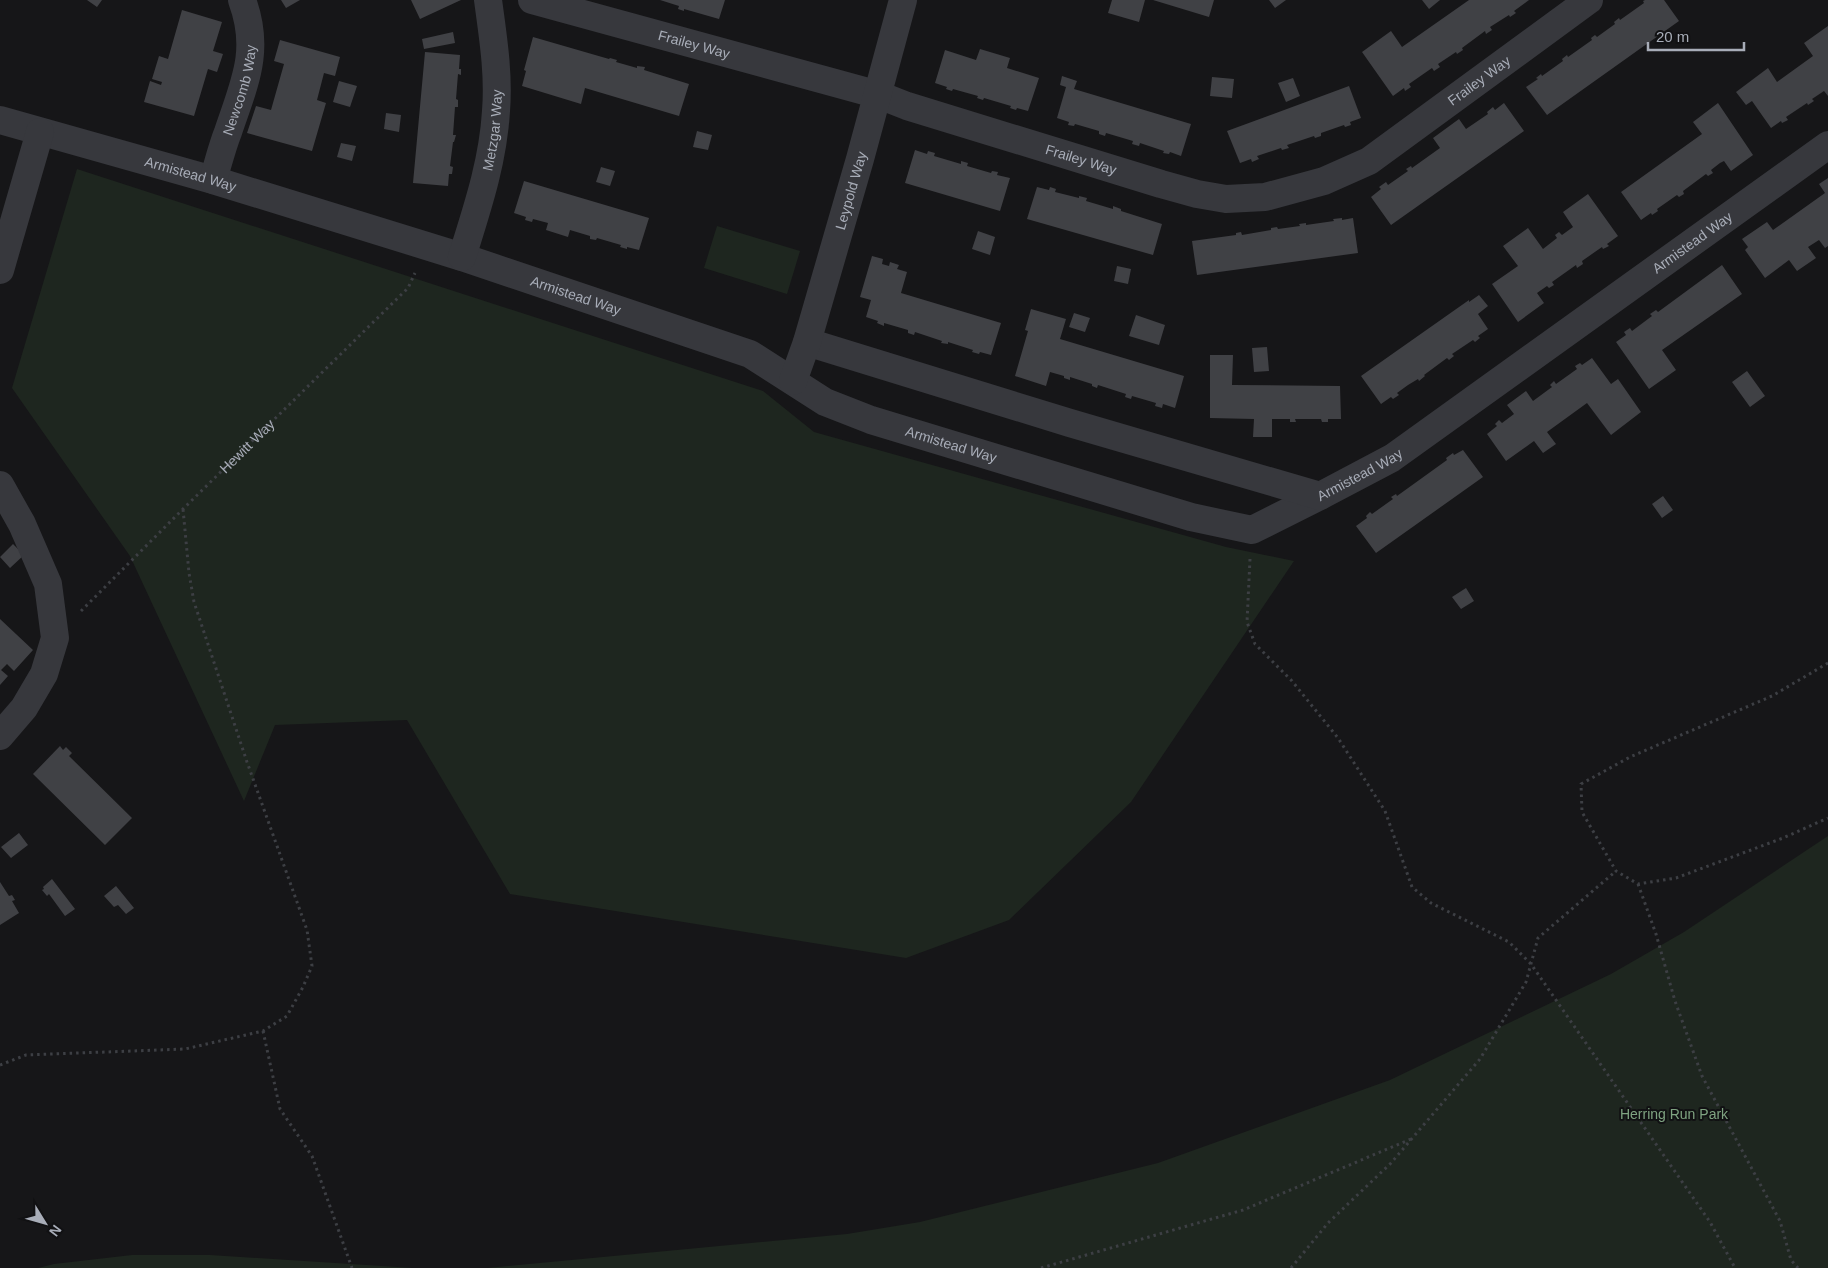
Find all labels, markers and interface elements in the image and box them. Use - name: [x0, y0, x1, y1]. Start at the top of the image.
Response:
- scale bar: [1648, 20, 1744, 52]
- street label: Frailey Way: [656, 27, 732, 62]
- text: 20 m: [1656, 28, 1689, 45]
- street label: Newcomb Way: [219, 44, 258, 137]
- street label: Frailey Way: [1445, 52, 1513, 109]
- street label: Metzgar Way: [479, 89, 505, 172]
- street label: Frailey Way: [1044, 141, 1119, 178]
- street label: Leypold Way: [832, 150, 870, 232]
- street label: Armistead Way: [143, 153, 238, 195]
- street label: Armistead Way: [1649, 208, 1735, 277]
- street label: Armistead Way: [528, 273, 623, 318]
- street label: Hewitt Way: [216, 416, 278, 476]
- street label: Armistead Way: [904, 423, 999, 466]
- street label: Armistead Way: [1314, 445, 1405, 504]
- park label: Herring Run Park: [1620, 1106, 1729, 1122]
- north arrow: [20, 1198, 70, 1248]
- text: N: [46, 1222, 65, 1240]

